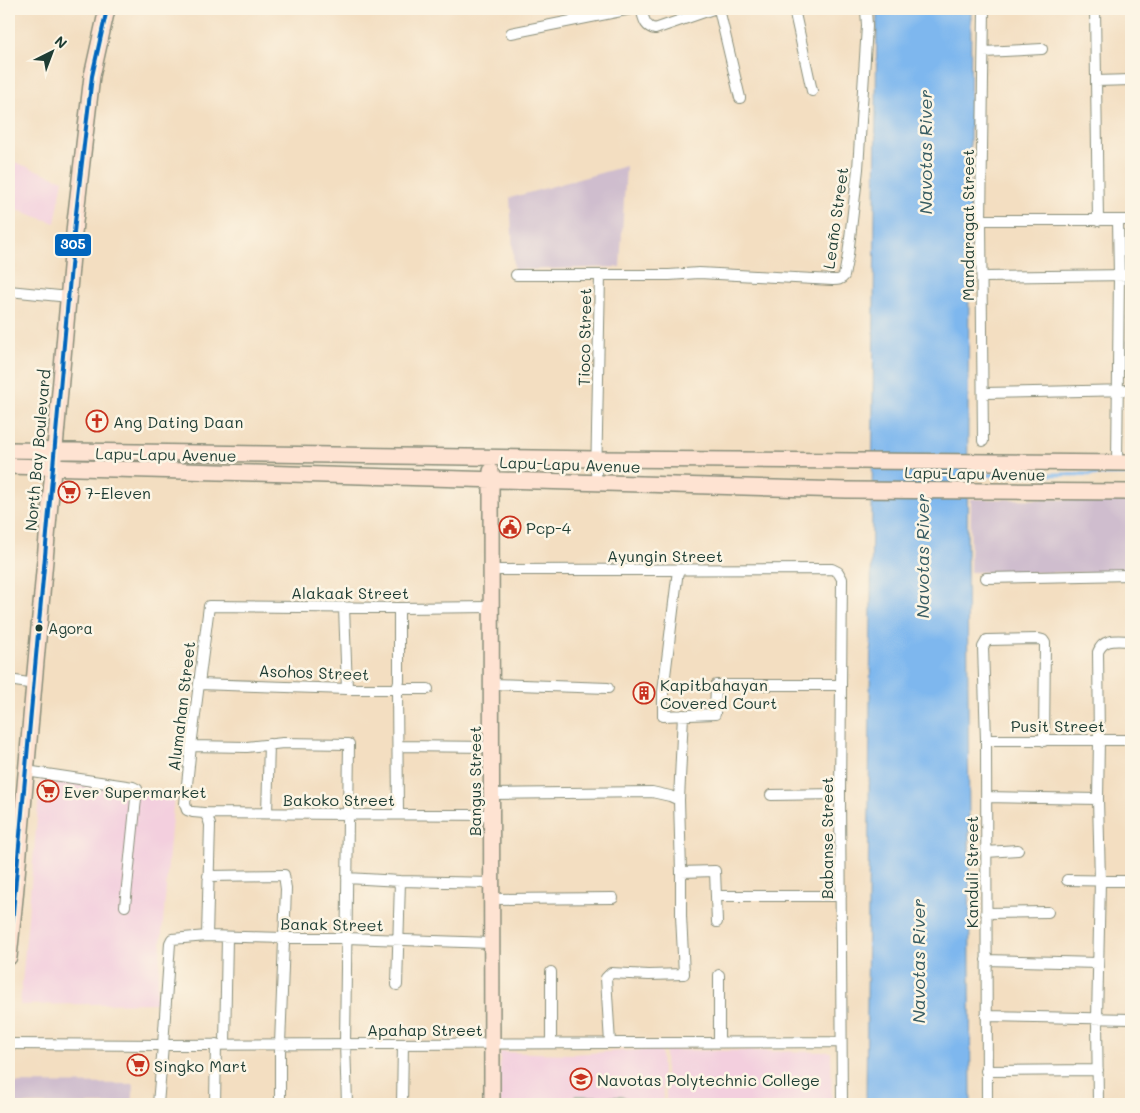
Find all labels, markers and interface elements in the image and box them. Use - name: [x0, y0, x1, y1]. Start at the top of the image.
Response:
- north arrow: [28, 28, 78, 78]
- text: N: [51, 31, 71, 53]
- water label: Navotas River: [913, 89, 937, 215]
- street label: Mandaragat Street: [957, 149, 978, 301]
- street label: Leaño Street: [817, 166, 853, 270]
- line badge: 305: [54, 233, 92, 257]
- text: 305: [60, 234, 86, 253]
- street label: Tioco Street: [573, 288, 595, 386]
- street label: North Bay Boulevard: [19, 368, 55, 532]
- church icon: Ang Dating Daan: [85, 409, 109, 433]
- place label: Ang Dating Daan: [113, 411, 243, 432]
- street label: Lapu-Lapu Avenue: [95, 442, 237, 466]
- street label: Lapu-Lapu Avenue: [499, 451, 641, 477]
- street label: Lapu-Lapu Avenue: [904, 461, 1046, 485]
- supermarket icon: 7-Eleven: [57, 480, 81, 504]
- place label: 7-Eleven: [85, 482, 151, 503]
- water label: Navotas River: [910, 493, 934, 619]
- public building icon: Pcp-4: [498, 515, 522, 539]
- place label: Pcp-4: [526, 517, 572, 538]
- street label: Ayungin Street: [607, 545, 723, 566]
- street label: Alakaak Street: [291, 582, 409, 603]
- place label: Agora: [48, 618, 93, 638]
- marker: Agora: [34, 623, 44, 633]
- street label: Alumahan Street: [163, 640, 199, 772]
- street label: Asohos Street: [258, 660, 370, 684]
- place label: Kapitbahayan Covered Court: [660, 674, 777, 713]
- building icon: Kapitbahayan Covered Court: [632, 681, 656, 705]
- street label: Pusit Street: [1011, 715, 1105, 736]
- street label: Bangus Street: [464, 726, 485, 836]
- street label: Babanse Street: [816, 777, 837, 899]
- supermarket icon: Ever Supermarket: [36, 779, 60, 803]
- place label: Ever Supermarket: [64, 781, 206, 802]
- street label: Bakoko Street: [283, 789, 395, 810]
- street label: Kanduli Street: [961, 816, 982, 928]
- water label: Navotas River: [906, 898, 930, 1024]
- street label: Banak Street: [280, 913, 384, 935]
- street label: Apahap Street: [367, 1019, 483, 1040]
- supermarket icon: Singko Mart: [126, 1053, 150, 1077]
- place label: Singko Mart: [154, 1055, 247, 1076]
- school or university icon: Navotas Polytechnic College: [569, 1067, 593, 1091]
- place label: Navotas Polytechnic College: [597, 1069, 820, 1090]

